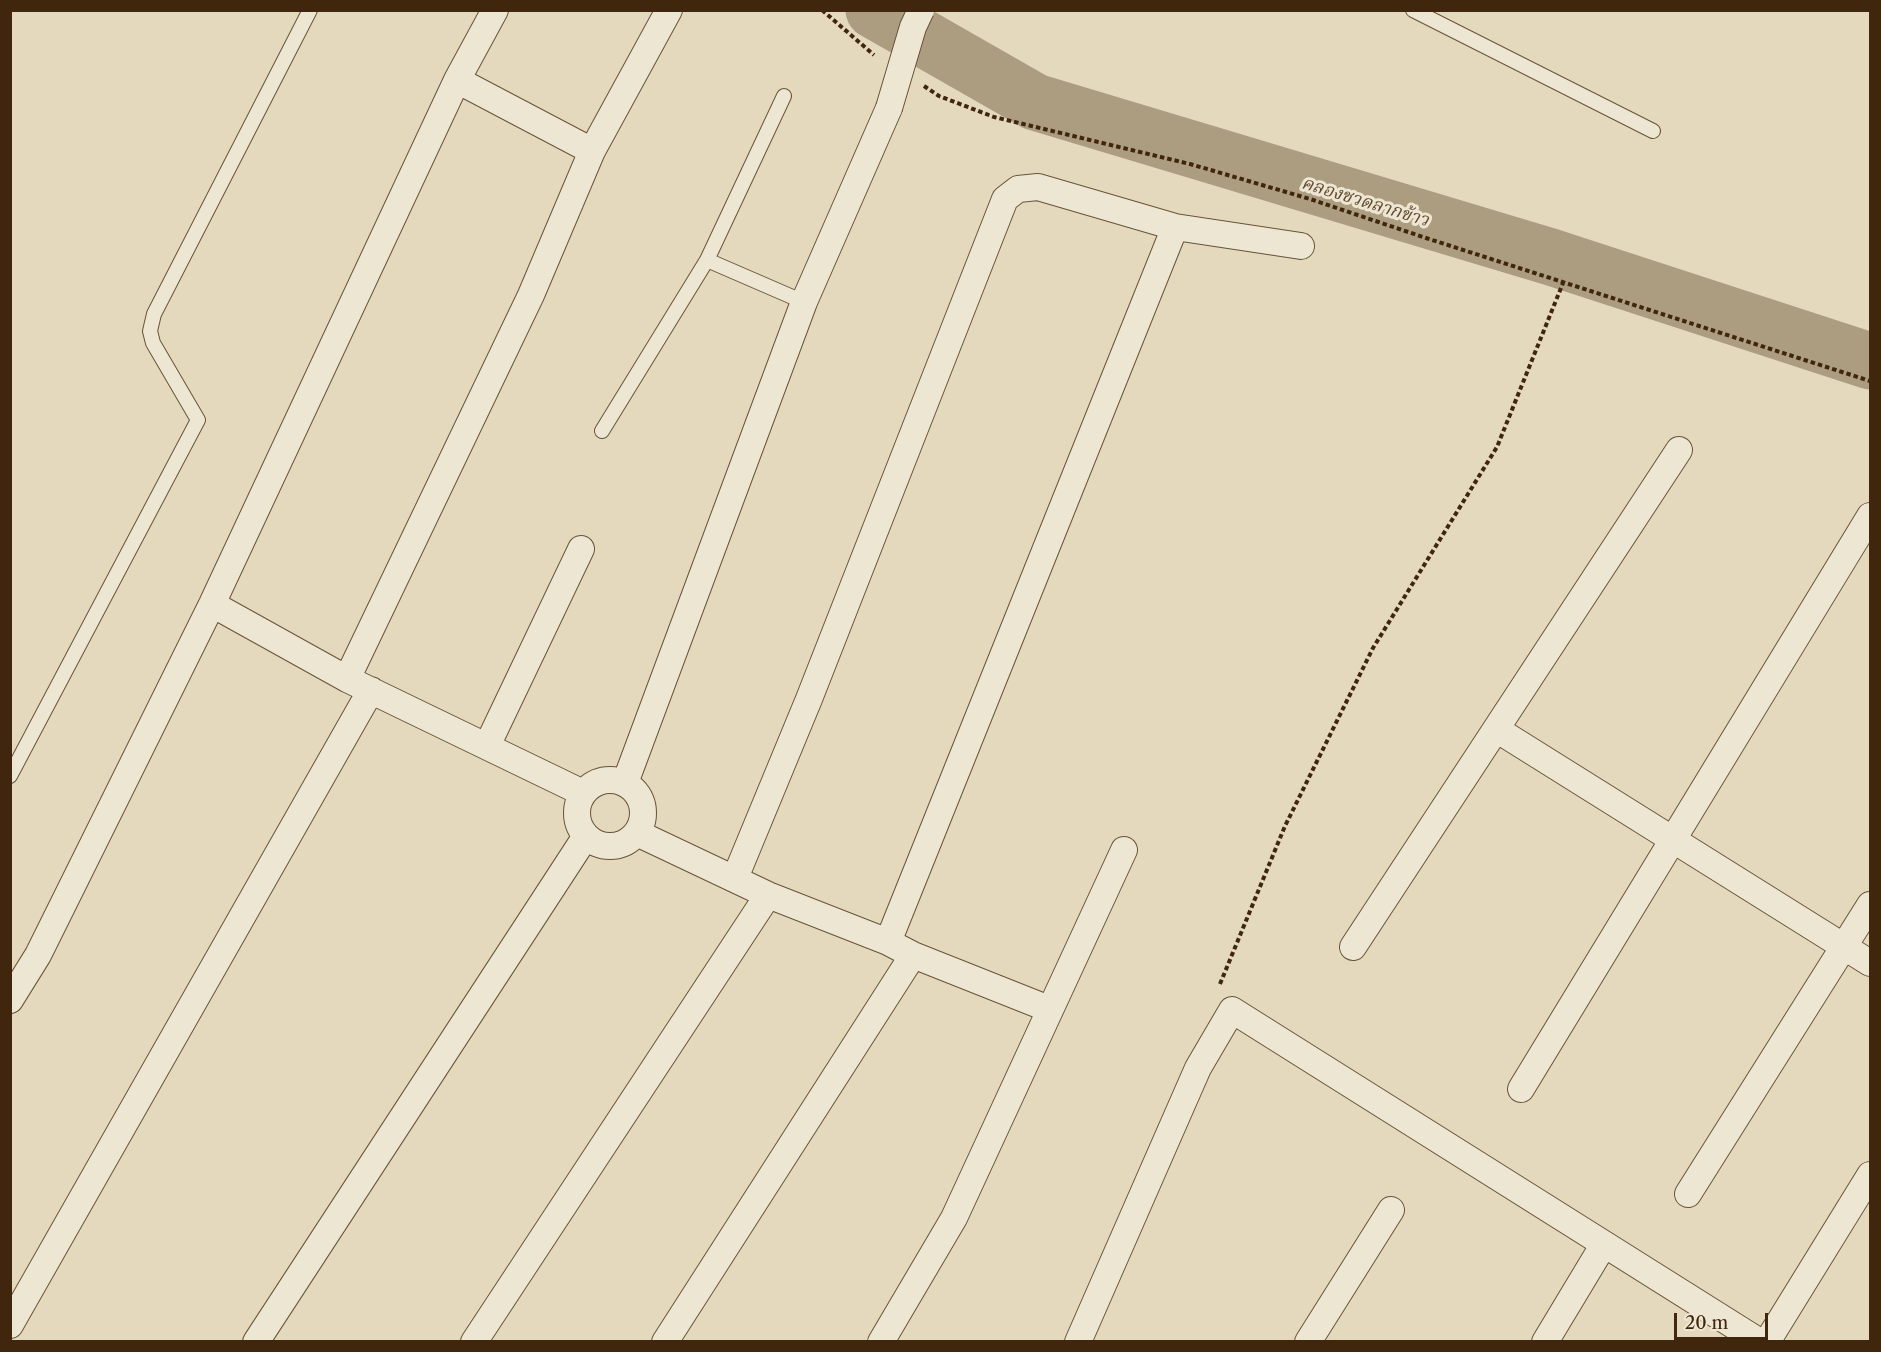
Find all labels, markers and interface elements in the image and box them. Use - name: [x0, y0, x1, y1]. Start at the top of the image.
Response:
- water label: คลองชวดลากข้าว: [1299, 172, 1431, 232]
- scale bar: [1677, 1301, 1772, 1339]
- text: 20 m: [1685, 1312, 1728, 1334]

